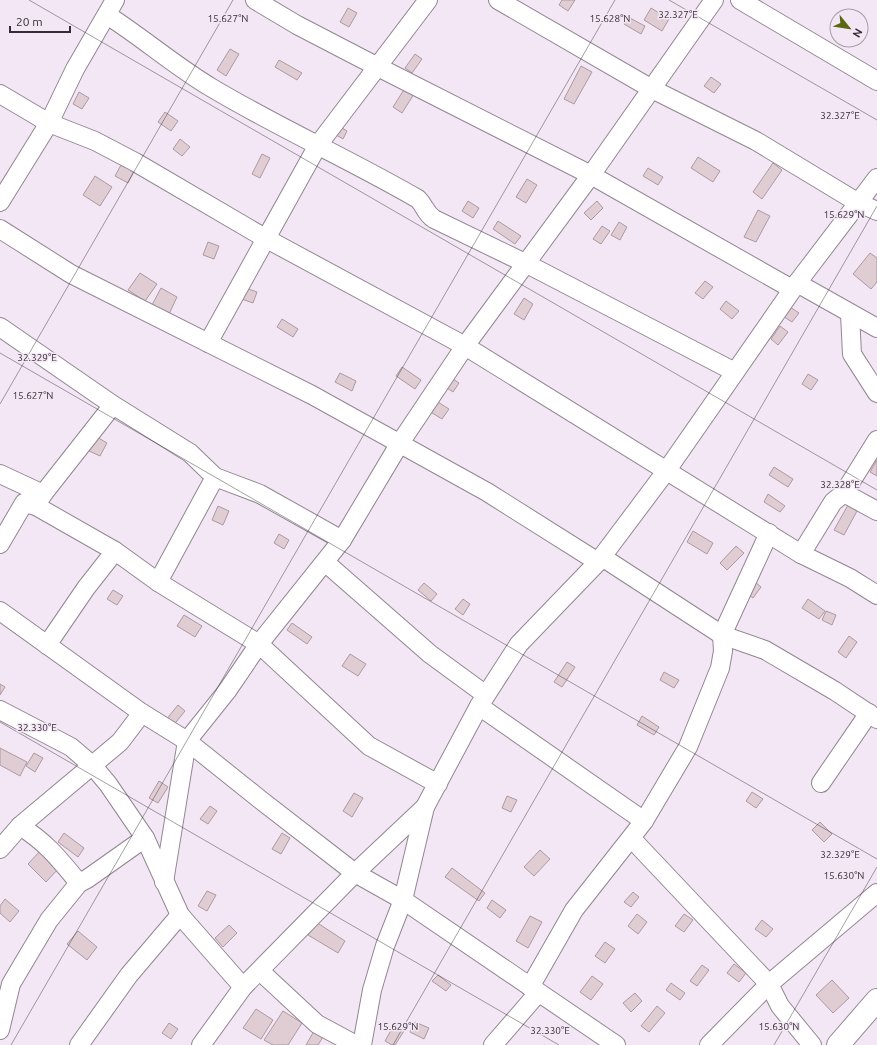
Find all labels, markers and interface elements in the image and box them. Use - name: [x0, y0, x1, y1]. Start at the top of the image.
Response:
- scale bar: [10, 8, 70, 34]
- north arrow: [829, 8, 869, 48]
- text: 32.327°E: [658, 9, 698, 20]
- text: 15.627°N: [207, 13, 249, 24]
- text: 15.628°N: [589, 13, 631, 24]
- text: 20 m: [16, 15, 43, 28]
- text: N: [850, 26, 865, 40]
- text: 32.327°E: [820, 110, 860, 121]
- text: 15.629°N: [823, 209, 865, 220]
- text: 32.329°E: [17, 352, 57, 363]
- text: 15.627°N: [12, 390, 54, 401]
- text: 32.328°E: [820, 479, 860, 490]
- text: 32.330°E: [17, 722, 57, 733]
- text: 32.329°E: [820, 849, 860, 860]
- text: 15.630°N: [823, 870, 865, 881]
- text: 15.629°N: [377, 1021, 419, 1032]
- text: 15.630°N: [758, 1021, 800, 1032]
- text: 32.330°E: [530, 1025, 570, 1036]

